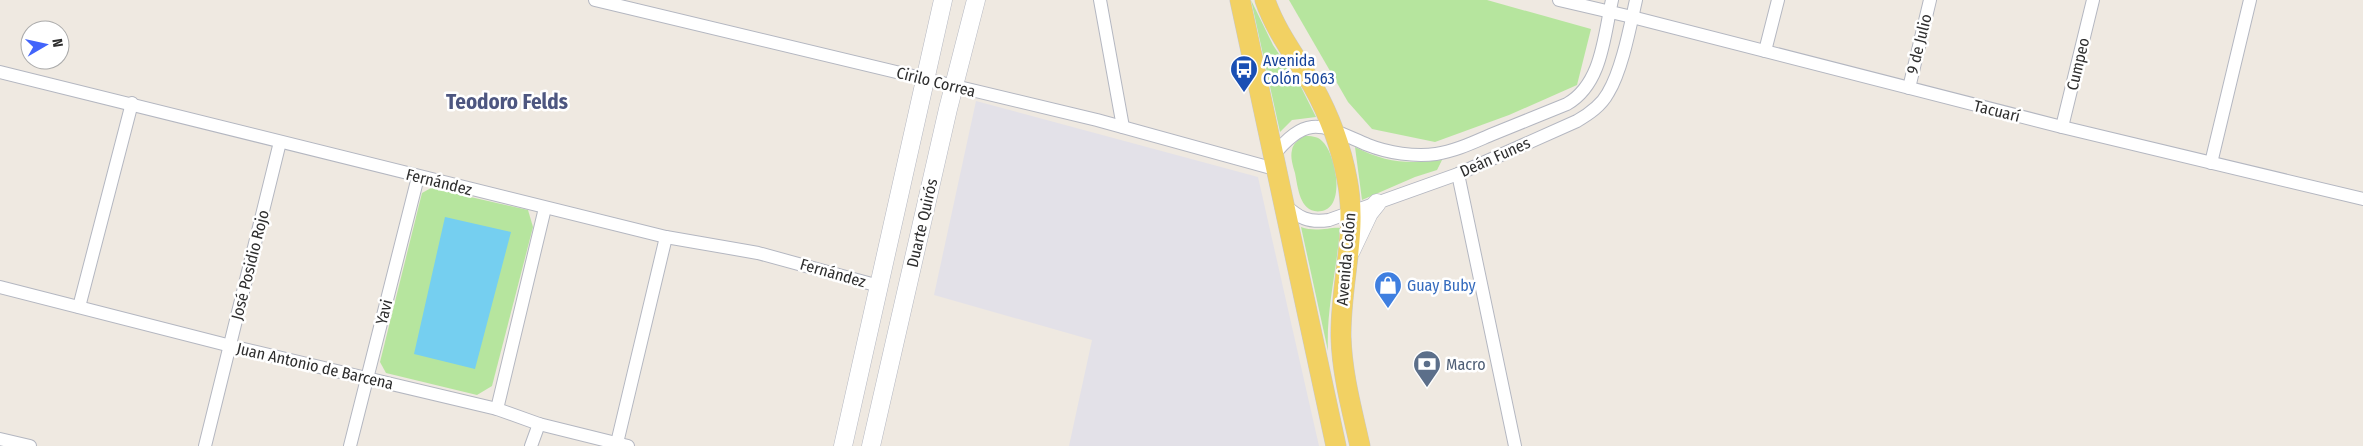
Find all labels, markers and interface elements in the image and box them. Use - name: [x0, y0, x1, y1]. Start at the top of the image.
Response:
- street label: 9 de Julio: [1902, 12, 1936, 76]
- north arrow: [20, 20, 70, 70]
- street label: Cumpeo: [2063, 36, 2093, 92]
- text: N: [48, 38, 66, 49]
- place label: Avenida Colón 5063: [1263, 51, 1335, 88]
- bus stop icon: Avenida Colón 5063: [1229, 54, 1259, 93]
- street label: Cirilo Correa: [895, 63, 978, 101]
- district label: Teodoro Felds: [446, 89, 568, 115]
- street label: Tacuarí: [1972, 96, 2022, 126]
- street label: Deán Funes: [1457, 133, 1533, 181]
- street label: Fernández: [404, 165, 474, 199]
- street label: Duarte Quirós: [903, 177, 941, 269]
- street label: José Posidio Rojo: [227, 208, 273, 322]
- street label: Avenida Colón: [1332, 212, 1360, 306]
- street label: Fernández: [798, 255, 868, 291]
- shop icon: Guay Buby: [1373, 270, 1403, 309]
- place label: Guay Buby: [1407, 276, 1477, 295]
- street label: Yavi: [372, 297, 396, 327]
- street label: Juan Antonio de Barcena: [235, 339, 395, 393]
- bank icon: Macro: [1412, 349, 1442, 388]
- place label: Macro: [1446, 355, 1486, 374]

